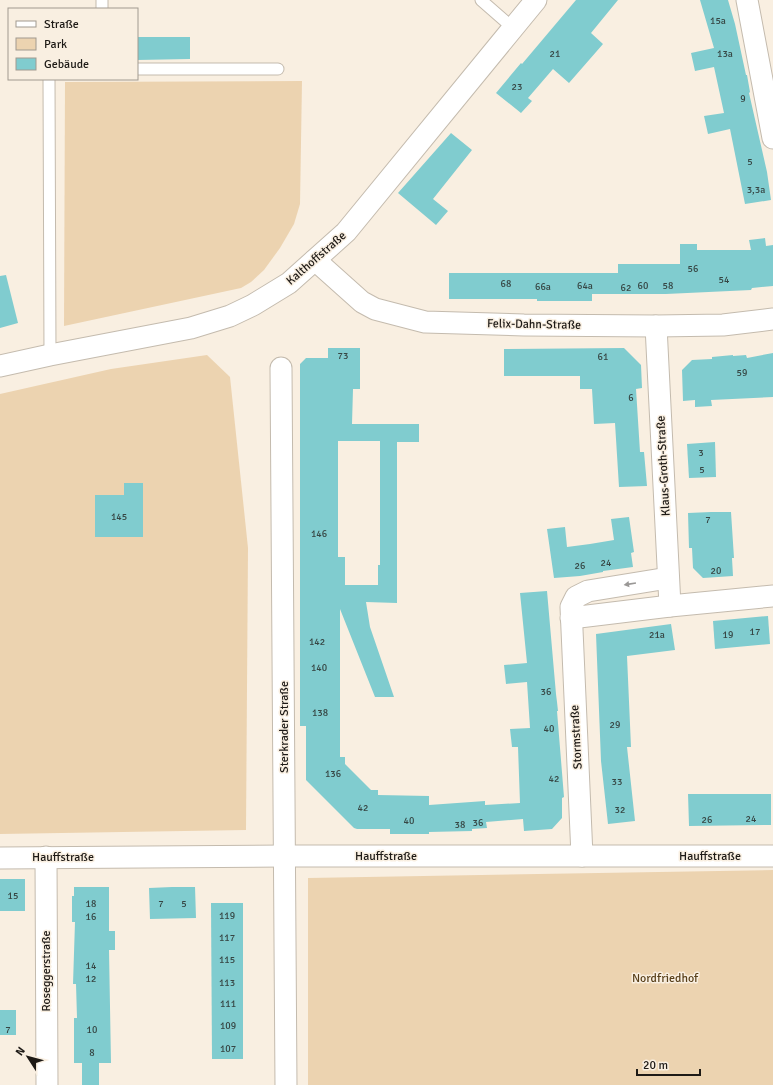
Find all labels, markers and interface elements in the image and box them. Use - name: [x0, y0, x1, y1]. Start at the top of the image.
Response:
- legend: [8, 8, 138, 80]
- house number: 15a: [710, 15, 726, 27]
- text: Straße: [44, 17, 79, 32]
- text: Park: [44, 37, 67, 52]
- house number: 21: [550, 48, 560, 60]
- house number: 13a: [717, 48, 733, 60]
- text: Gebäude: [44, 57, 89, 72]
- house number: 23: [512, 81, 522, 93]
- house number: 9: [740, 93, 746, 105]
- house number: 5: [747, 156, 753, 168]
- house number: 3,3a: [747, 184, 765, 196]
- street label: Kalthoffstraße: [283, 228, 349, 288]
- house number: 56: [688, 263, 698, 275]
- house number: 54: [719, 274, 730, 286]
- house number: 68: [501, 278, 511, 290]
- house number: 64a: [577, 280, 593, 292]
- house number: 60: [638, 280, 648, 292]
- house number: 58: [663, 280, 673, 292]
- house number: 66a: [535, 281, 551, 293]
- house number: 62: [621, 282, 631, 294]
- street label: Felix-Dahn-Straße: [487, 316, 581, 333]
- house number: 73: [338, 350, 348, 362]
- house number: 61: [598, 351, 608, 363]
- house number: 59: [737, 367, 747, 379]
- house number: 6: [628, 392, 634, 404]
- street label: Klaus-Groth-Straße: [653, 415, 674, 517]
- house number: 3: [698, 447, 704, 459]
- house number: 5: [699, 464, 705, 476]
- house number: 145: [111, 511, 127, 523]
- house number: 7: [705, 514, 711, 526]
- house number: 146: [311, 528, 327, 540]
- house number: 24: [601, 557, 612, 569]
- house number: 26: [575, 560, 585, 572]
- house number: 20: [711, 565, 721, 577]
- one-way arrow: [624, 581, 636, 587]
- house number: 17: [750, 626, 760, 638]
- house number: 21a: [649, 629, 665, 641]
- house number: 19: [723, 629, 733, 641]
- house number: 142: [309, 636, 325, 648]
- house number: 140: [311, 662, 327, 674]
- street label: Sterkrader Straße: [277, 681, 292, 773]
- house number: 36: [541, 686, 551, 698]
- street label: Stormstraße: [567, 704, 586, 770]
- house number: 138: [312, 707, 328, 719]
- house number: 29: [610, 719, 620, 731]
- house number: 40: [544, 723, 554, 735]
- house number: 136: [325, 768, 341, 780]
- house number: 42: [549, 773, 559, 785]
- house number: 33: [612, 776, 622, 788]
- house number: 42: [358, 802, 368, 814]
- house number: 32: [615, 804, 625, 816]
- house number: 24: [746, 813, 757, 825]
- house number: 26: [702, 814, 712, 826]
- house number: 40: [404, 815, 414, 827]
- house number: 36: [473, 817, 483, 829]
- house number: 38: [455, 819, 465, 831]
- street label: Hauffstraße: [355, 849, 417, 864]
- street label: Hauffstraße: [679, 849, 741, 864]
- street label: Hauffstraße: [32, 850, 94, 865]
- house number: 15: [8, 890, 18, 902]
- house number: 18: [86, 898, 96, 910]
- house number: 7: [158, 898, 164, 910]
- house number: 5: [181, 898, 187, 910]
- house number: 119: [219, 910, 235, 922]
- house number: 16: [86, 911, 96, 923]
- street label: Roseggerstraße: [39, 930, 54, 1012]
- house number: 117: [219, 932, 235, 944]
- house number: 115: [219, 954, 235, 966]
- house number: 14: [86, 960, 97, 972]
- park label: Nordfriedhof: [632, 971, 699, 986]
- house number: 12: [86, 973, 96, 985]
- house number: 113: [219, 977, 235, 989]
- house number: 111: [220, 998, 236, 1010]
- house number: 109: [220, 1020, 236, 1032]
- house number: 7: [5, 1024, 11, 1036]
- house number: 10: [87, 1024, 97, 1036]
- north arrow: [8, 1037, 48, 1077]
- house number: 107: [220, 1043, 236, 1055]
- text: N: [13, 1044, 28, 1058]
- house number: 8: [89, 1047, 95, 1059]
- scale bar: [637, 1051, 700, 1077]
- text: 20 m: [643, 1058, 668, 1073]

